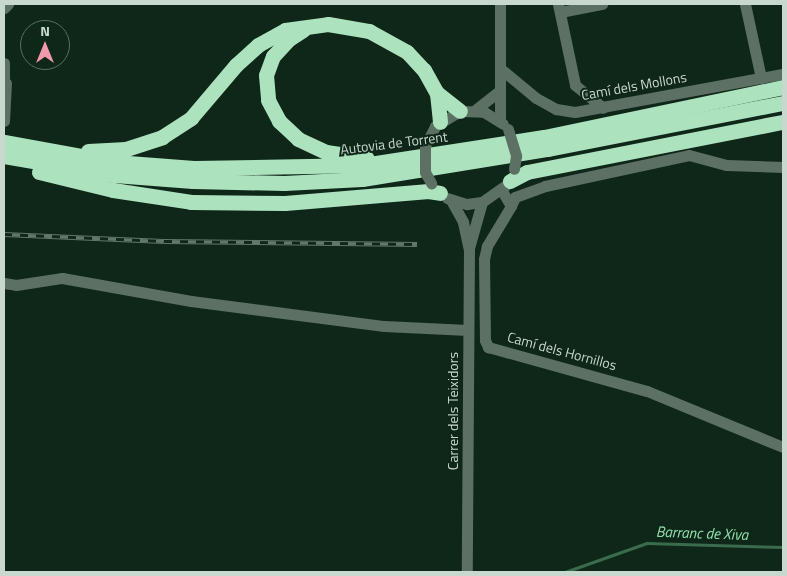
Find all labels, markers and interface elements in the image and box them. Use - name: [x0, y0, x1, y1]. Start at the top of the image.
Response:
- north arrow: [20, 20, 70, 70]
- text: N: [40, 20, 50, 41]
- street label: Camí dels Mollons: [580, 68, 688, 104]
- street label: Autovia de Torrent: [339, 128, 449, 158]
- street label: Camí dels Hornillos: [506, 328, 618, 374]
- street label: Carrer dels Teixidors: [445, 352, 461, 470]
- water label: Barranc de Xiva: [656, 522, 748, 544]

